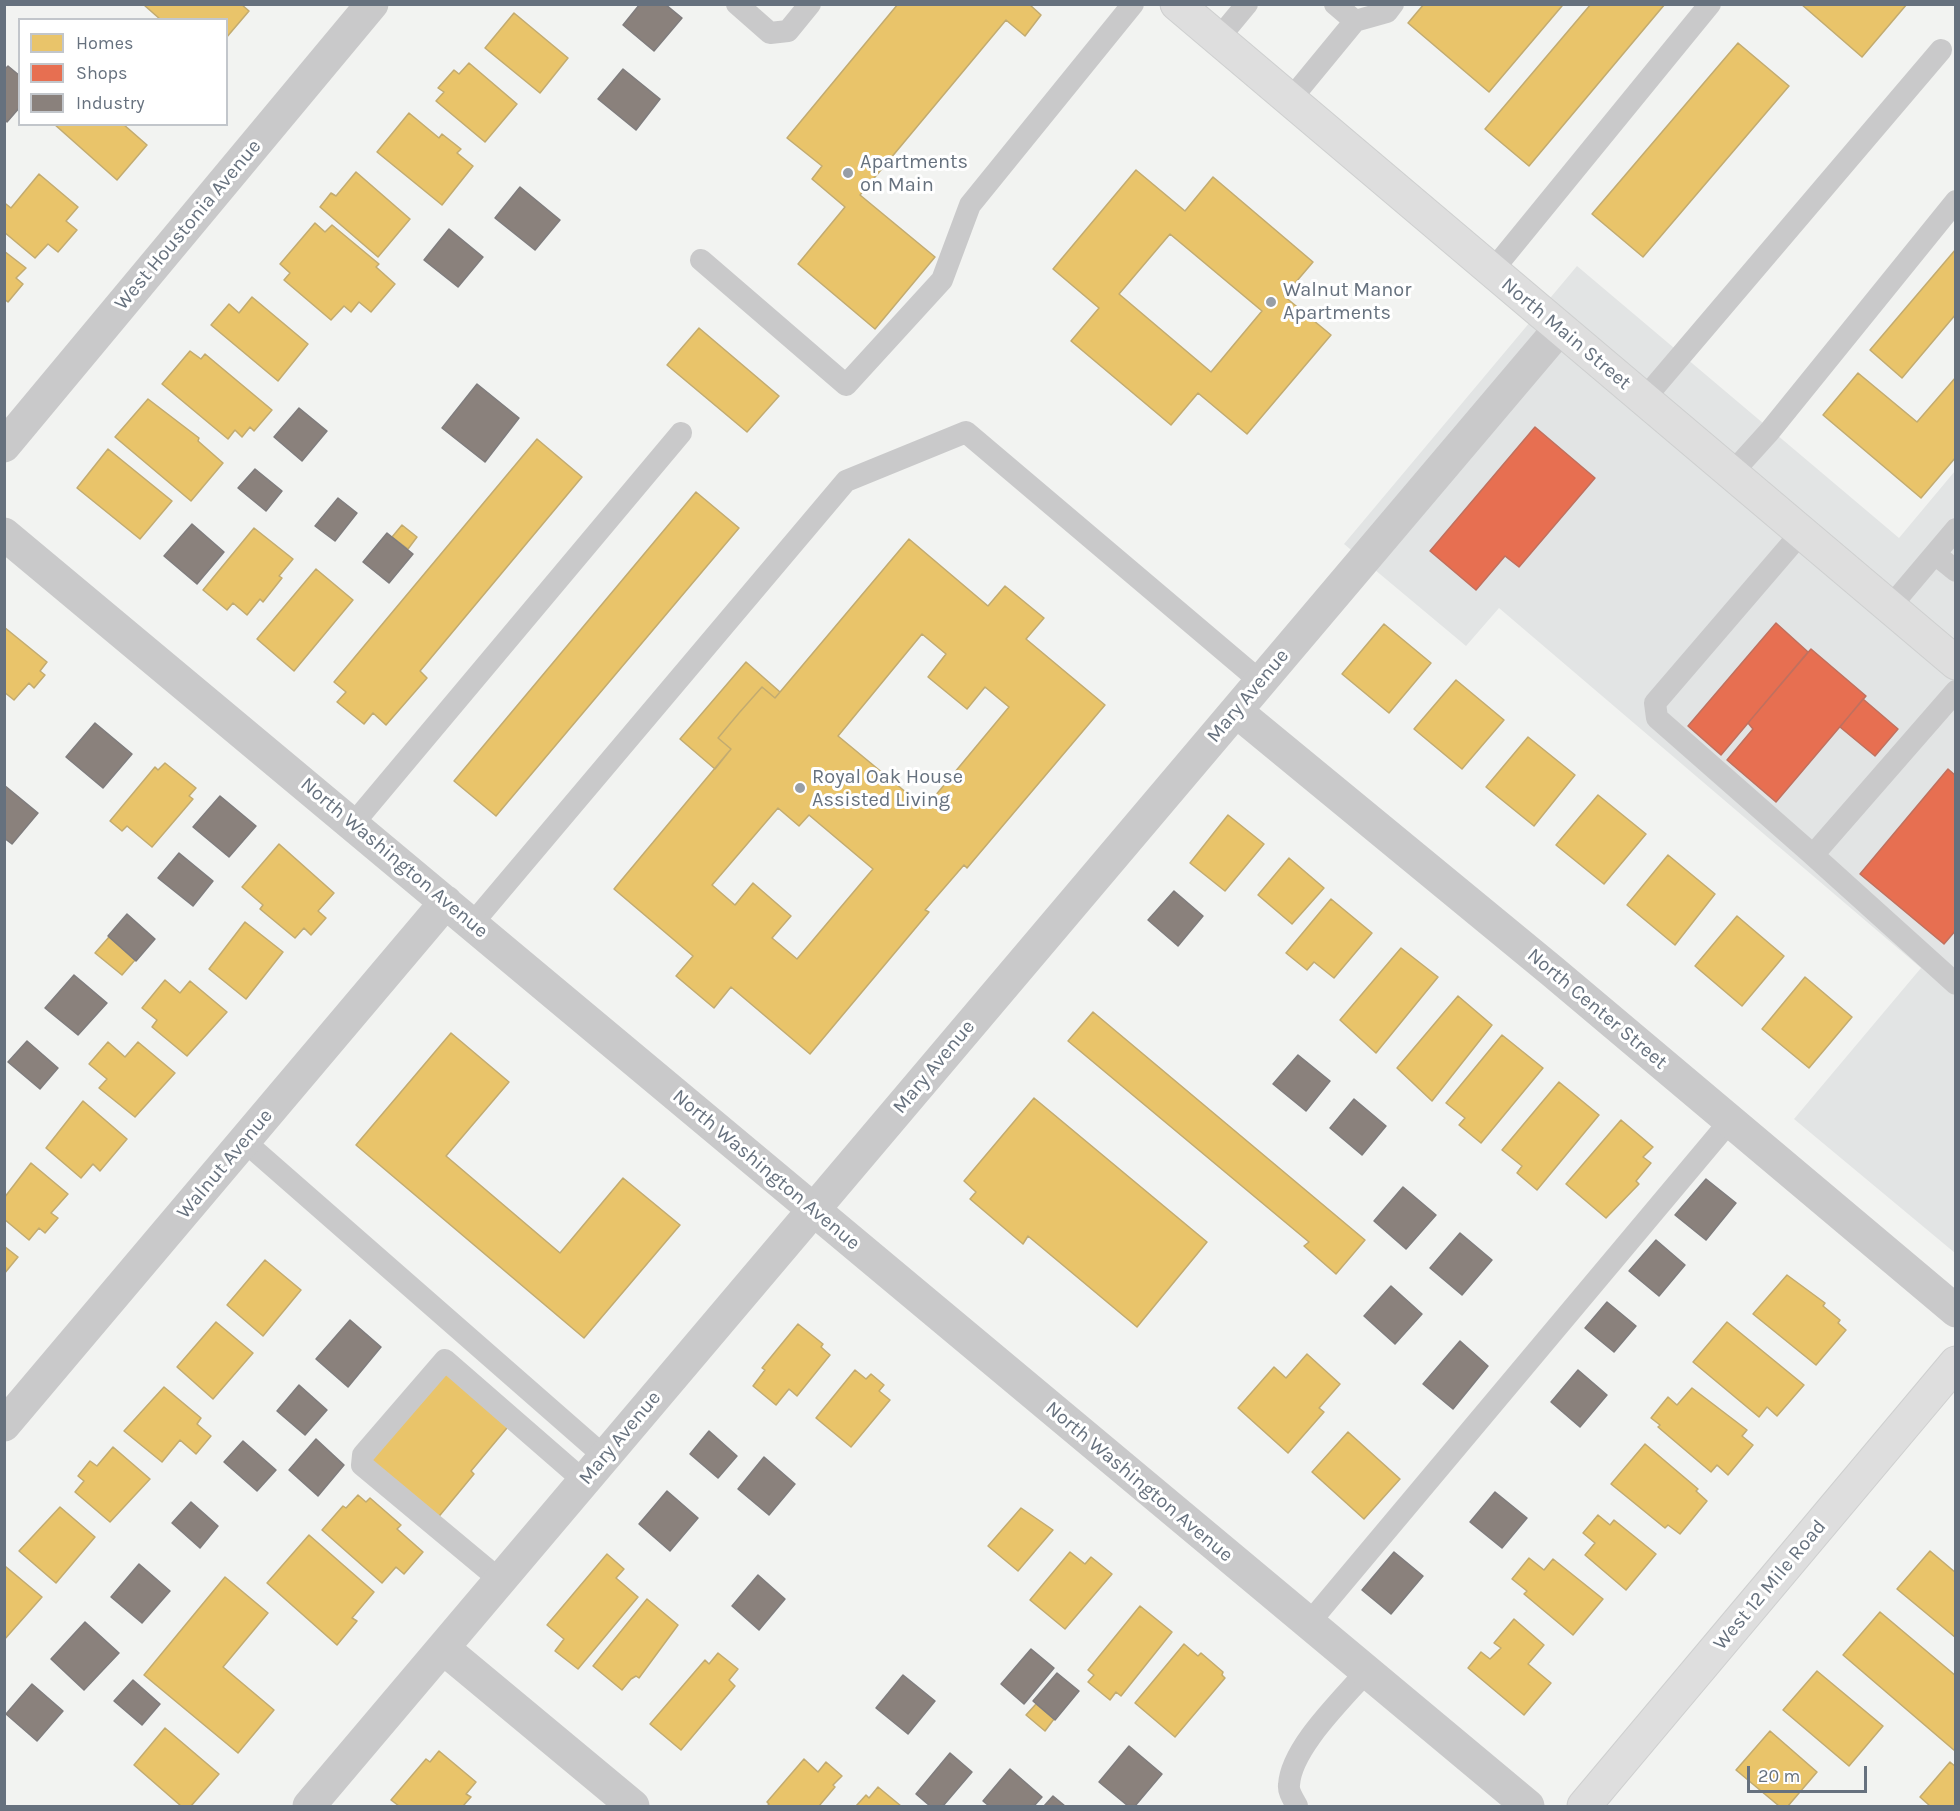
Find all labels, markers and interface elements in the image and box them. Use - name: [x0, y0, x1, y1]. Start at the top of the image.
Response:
- legend: [18, 18, 228, 126]
- text: Homes: [76, 32, 133, 54]
- text: Shops: [76, 62, 128, 84]
- text: Industry: [76, 92, 145, 114]
- street label: West Houstonia Avenue: [110, 135, 266, 315]
- place label: Apartments on Main: [860, 150, 968, 197]
- marker: Apartments on Main: [841, 166, 855, 180]
- street label: North Main Street: [1496, 273, 1636, 395]
- place label: Walnut Manor Apartments: [1283, 278, 1411, 325]
- marker: Walnut Manor Apartments: [1264, 295, 1278, 309]
- street label: Mary Avenue: [1202, 644, 1294, 748]
- place label: Royal Oak House Assisted Living: [812, 765, 963, 812]
- street label: North Washington Avenue: [295, 773, 493, 943]
- marker: Royal Oak House Assisted Living: [793, 781, 807, 795]
- street label: North Center Street: [1522, 943, 1672, 1075]
- street label: Mary Avenue: [888, 1015, 980, 1119]
- street label: North Washington Avenue: [667, 1085, 865, 1255]
- street label: Walnut Avenue: [172, 1104, 278, 1224]
- street label: Mary Avenue: [574, 1386, 666, 1490]
- street label: North Washington Avenue: [1040, 1397, 1238, 1567]
- street label: West 12 Mile Road: [1708, 1515, 1832, 1655]
- scale bar: [1750, 1754, 1870, 1792]
- text: 20 m: [1758, 1765, 1800, 1787]

